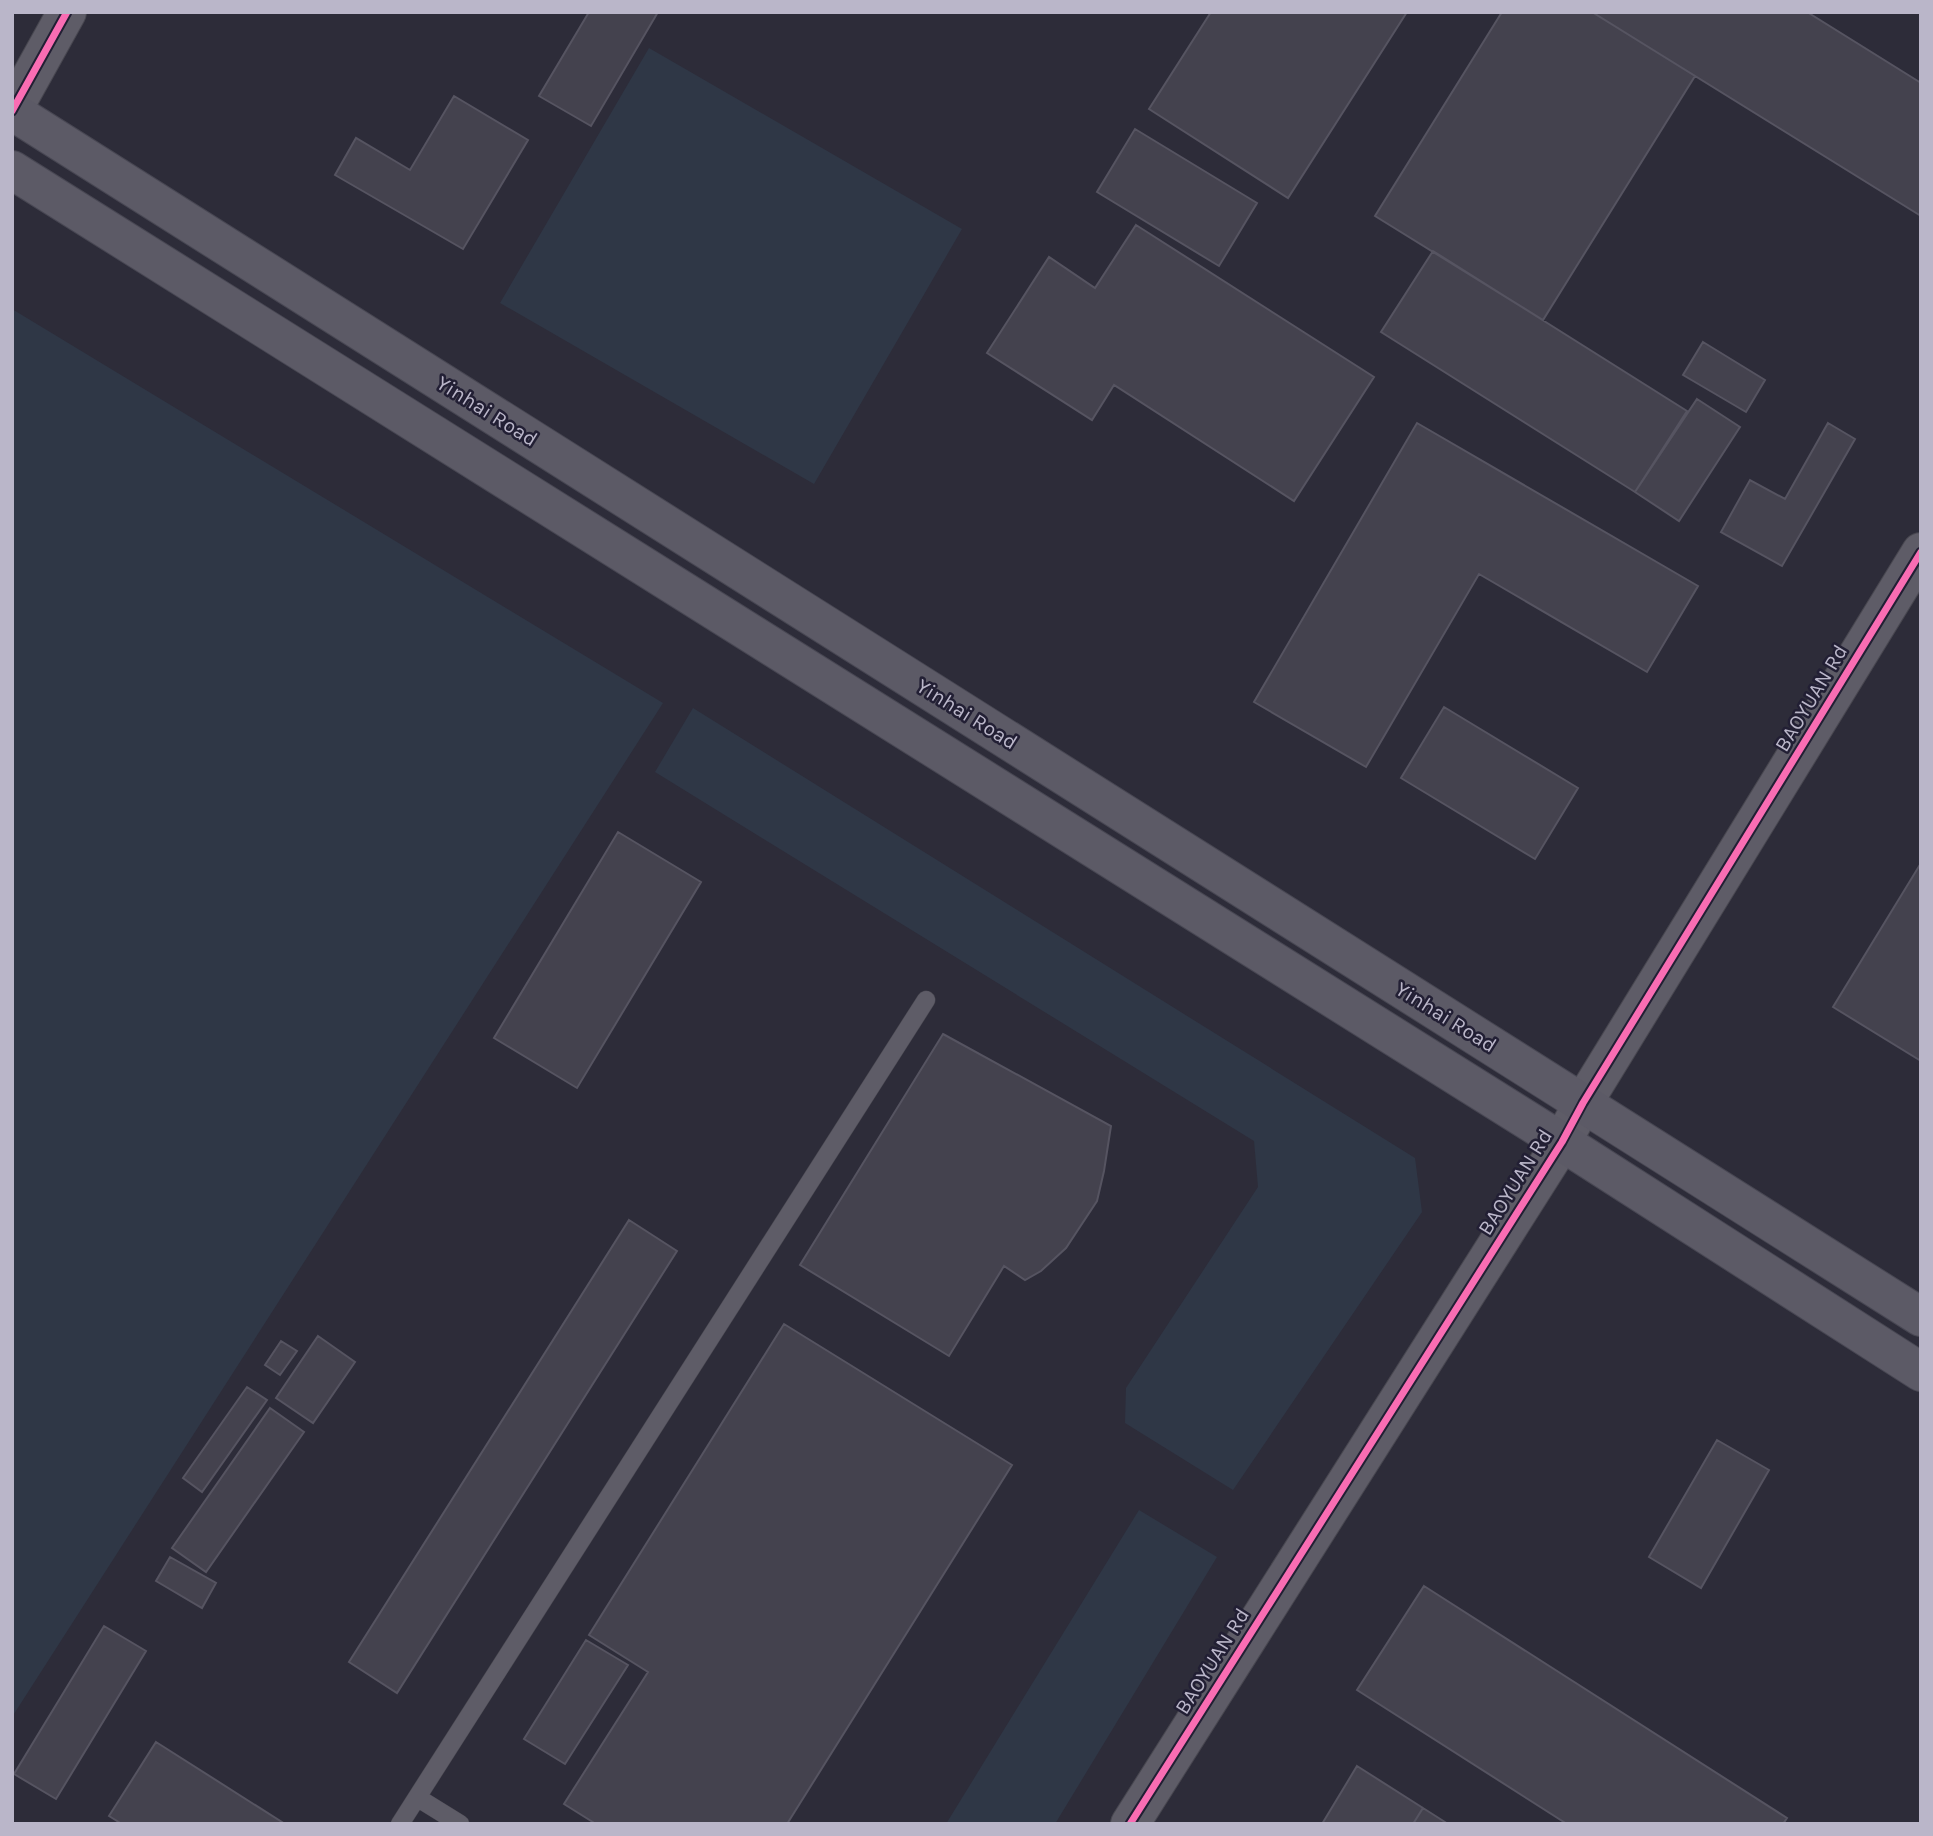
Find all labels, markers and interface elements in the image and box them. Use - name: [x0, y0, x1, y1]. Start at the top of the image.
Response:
- street label: Yinhai Road: [432, 371, 542, 451]
- street label: BAOYUAN Rd: [1770, 640, 1852, 756]
- street label: Yinhai Road: [912, 674, 1022, 754]
- street label: Yinhai Road: [1391, 977, 1501, 1057]
- street label: BAOYUAN Rd: [1473, 1125, 1557, 1239]
- street label: BAOYUAN Rd: [1170, 1604, 1254, 1718]

